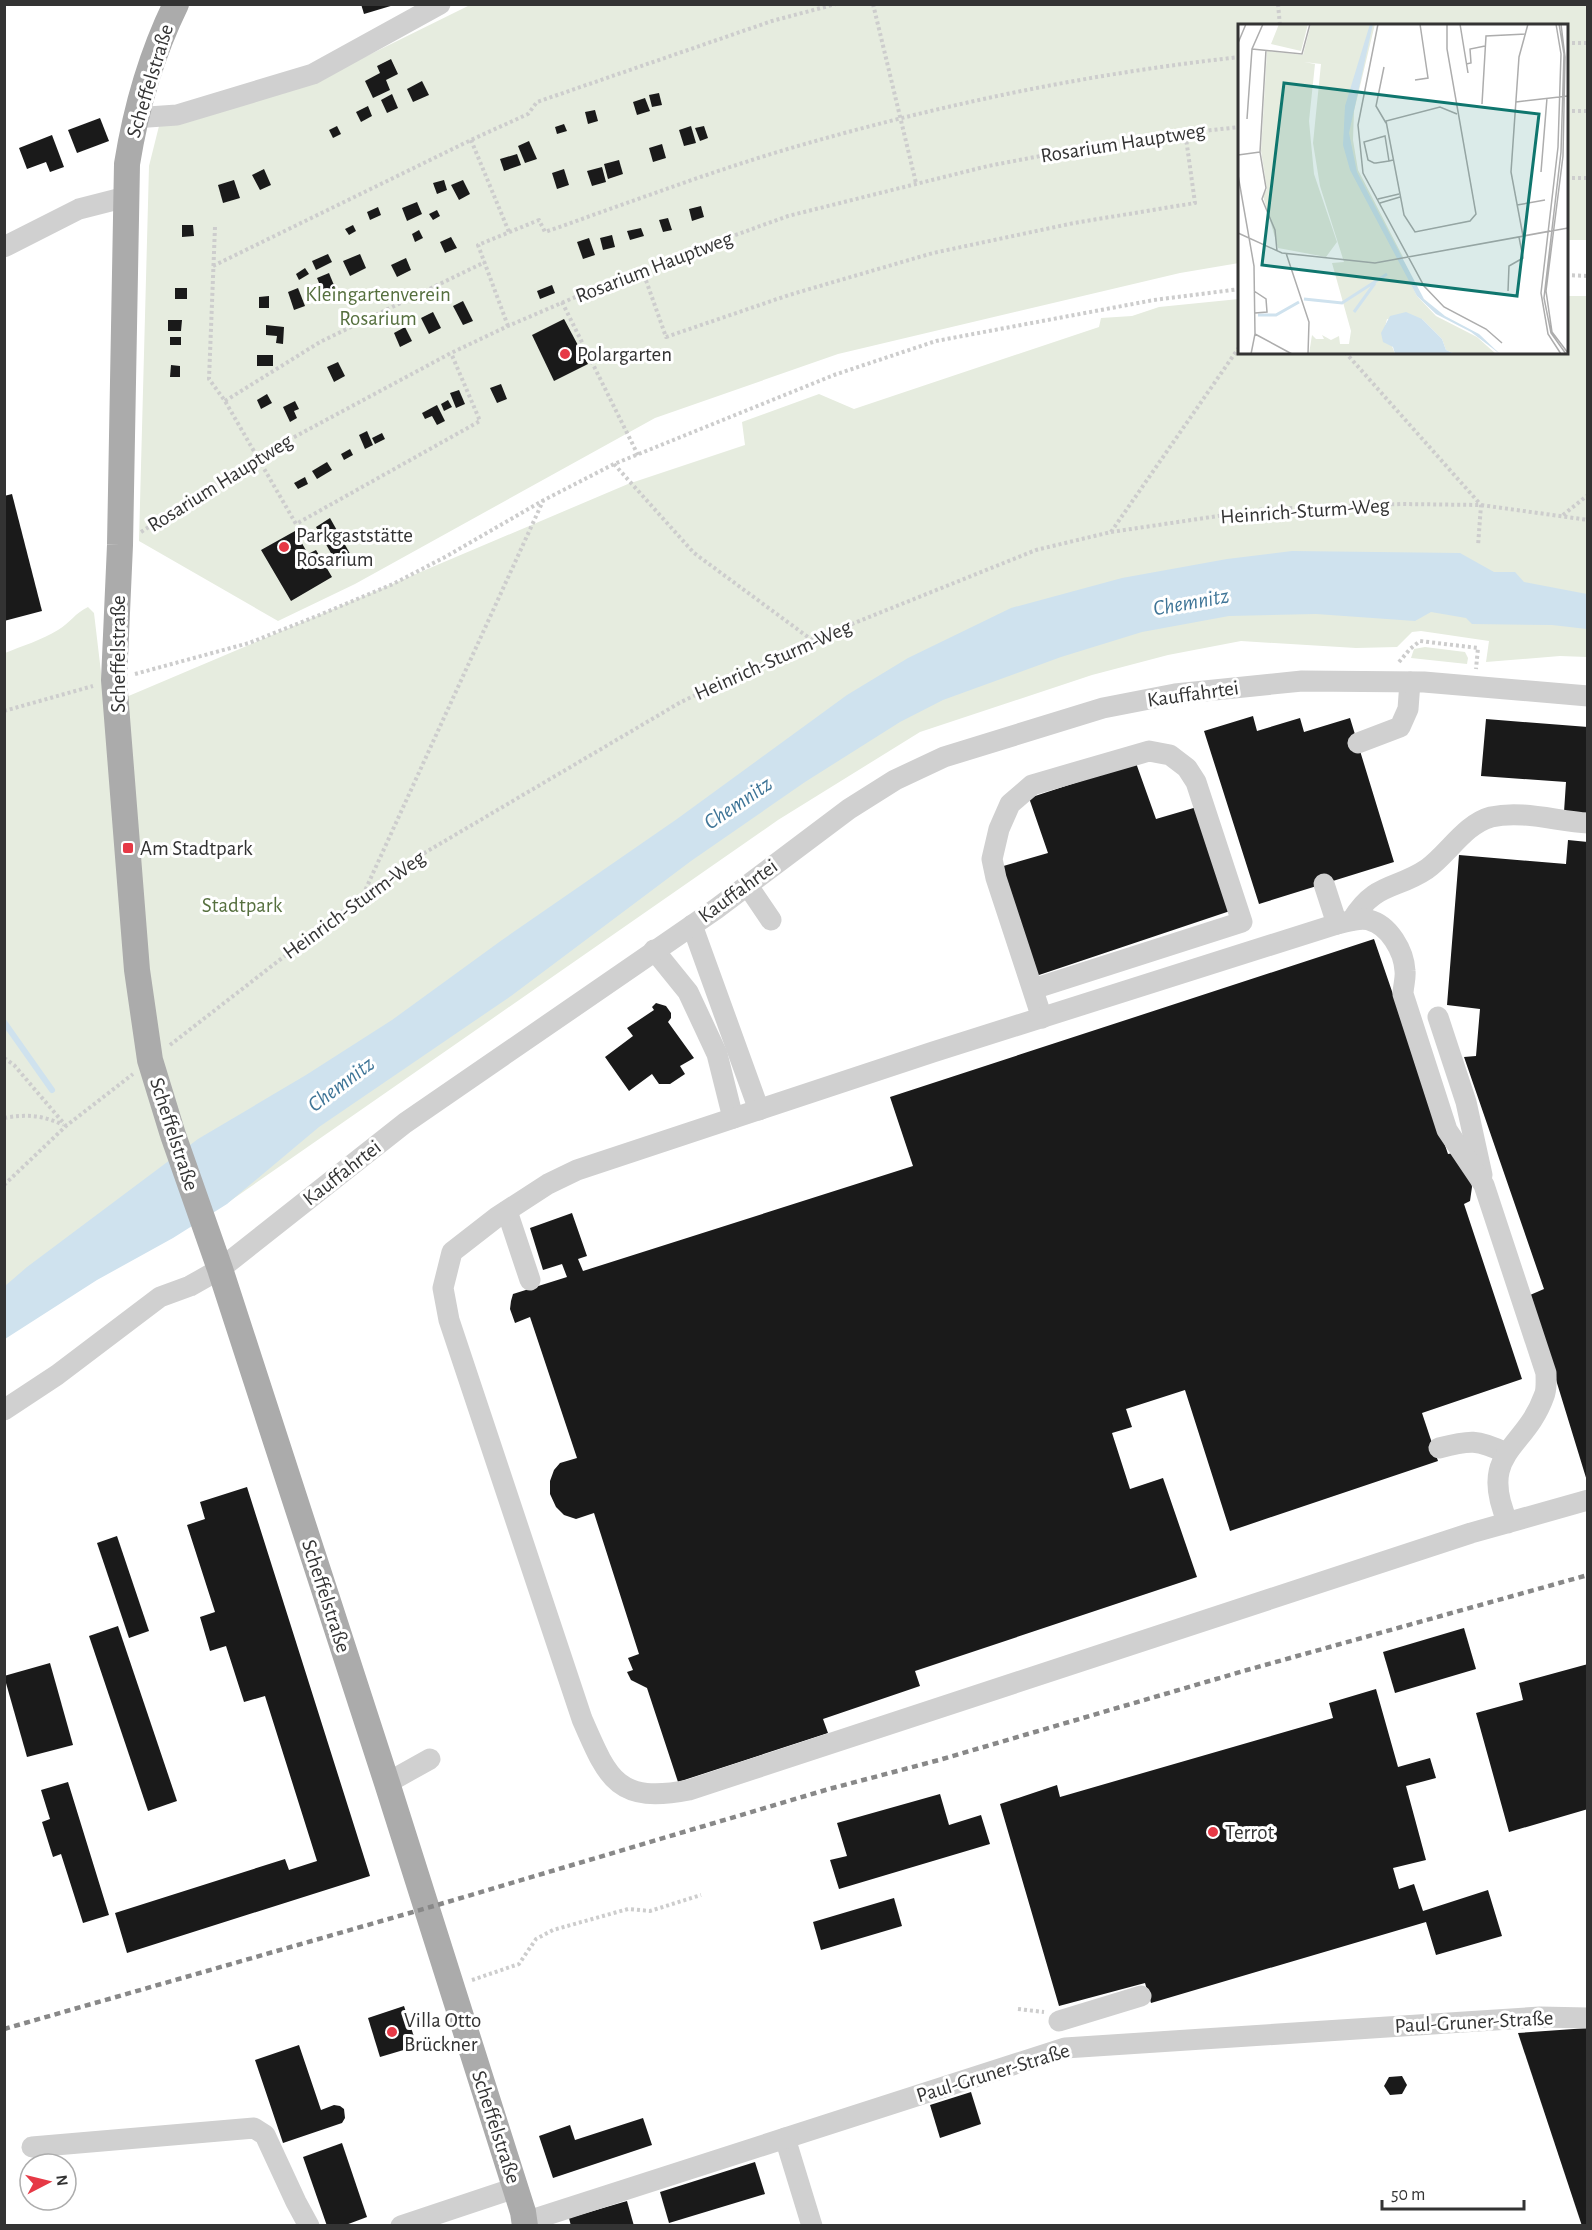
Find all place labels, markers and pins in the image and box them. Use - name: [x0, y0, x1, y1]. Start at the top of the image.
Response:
- place label: Polargarten: [577, 344, 672, 365]
- marker: Polargarten: [558, 347, 572, 361]
- place label: Parkgaststätte Rosarium: [296, 525, 413, 570]
- marker: Parkgaststätte Rosarium: [277, 540, 291, 554]
- place label: Am Stadtpark: [140, 838, 253, 859]
- marker: Am Stadtpark: [121, 841, 135, 855]
- place label: Terrot: [1225, 1822, 1274, 1843]
- marker: Terrot: [1206, 1825, 1220, 1839]
- place label: Villa Otto Brückner: [404, 2010, 481, 2055]
- marker: Villa Otto Brückner: [385, 2025, 399, 2039]

